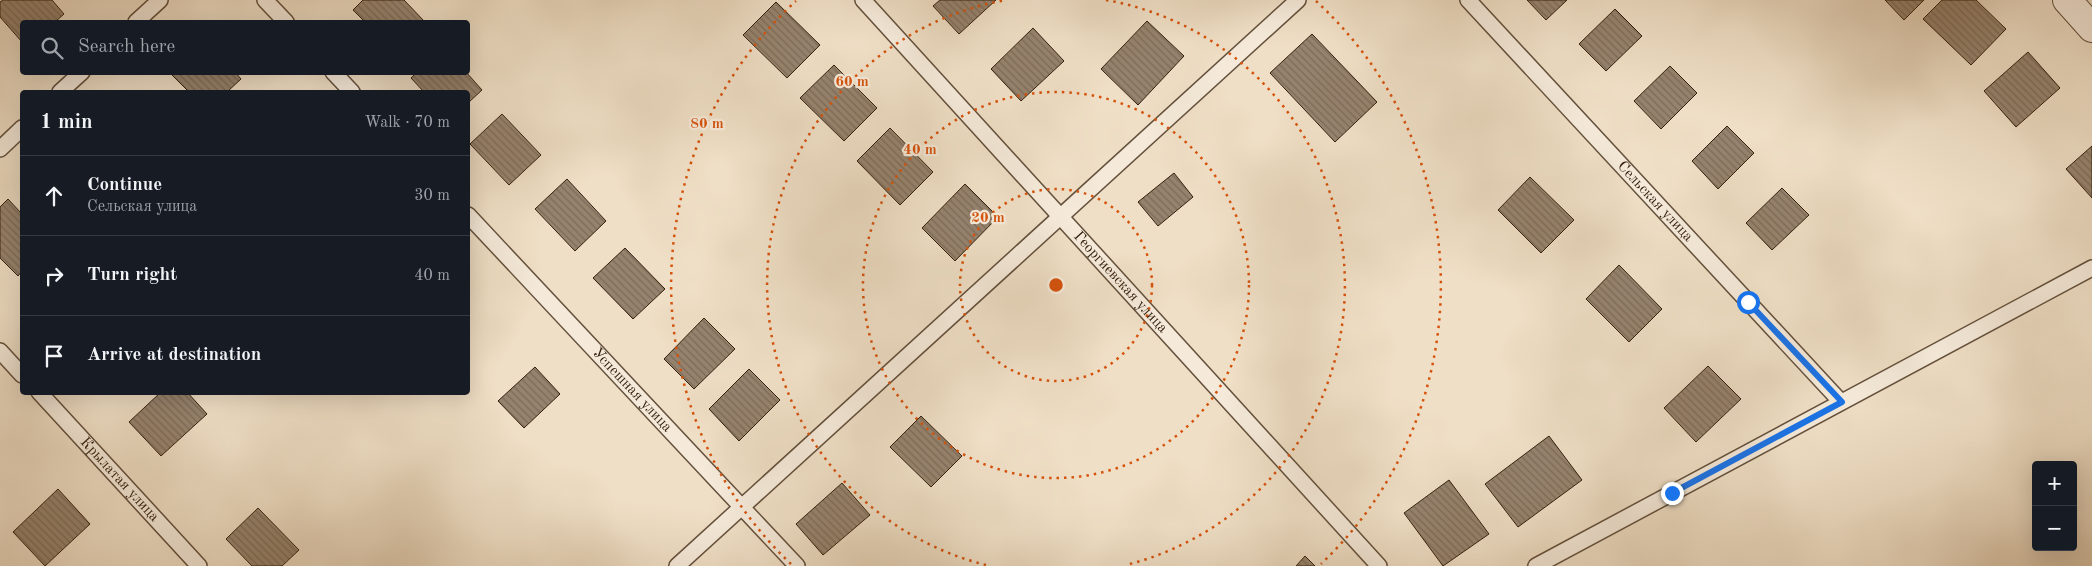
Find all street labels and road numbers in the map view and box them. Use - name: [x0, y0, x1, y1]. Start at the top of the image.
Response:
- street label: Сельская улица: [1614, 159, 1696, 245]
- street label: Георгиевская улица: [1071, 229, 1171, 336]
- street label: Успешная улица: [589, 345, 675, 435]
- street label: Крылатая улица: [77, 435, 162, 525]

